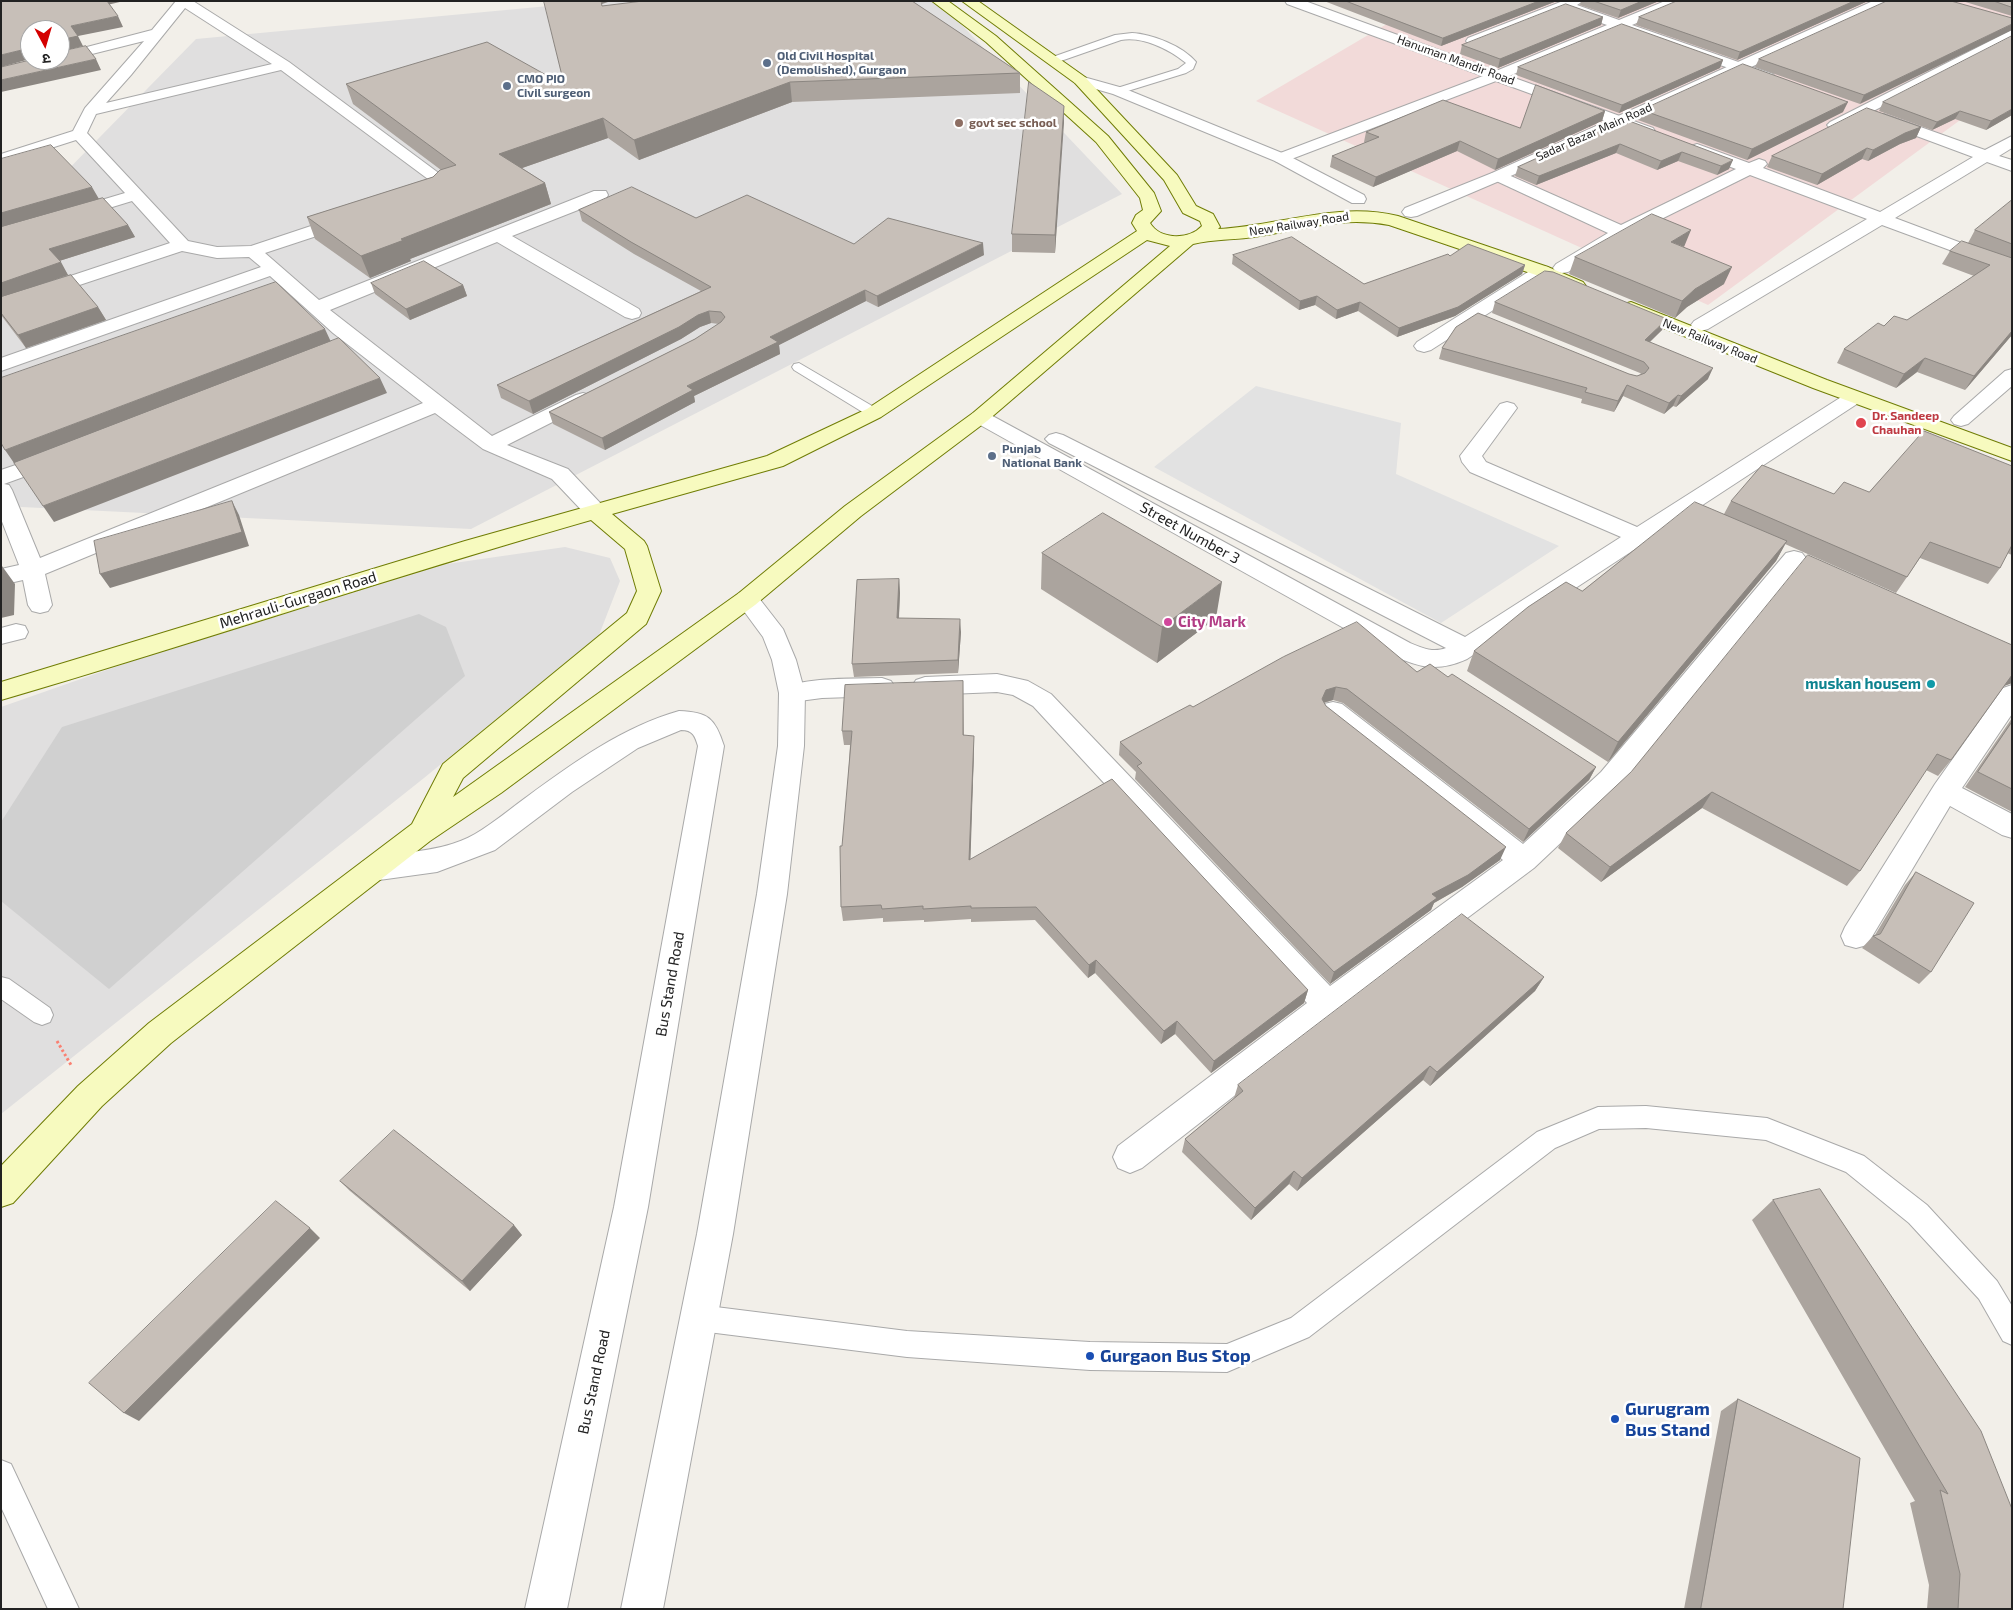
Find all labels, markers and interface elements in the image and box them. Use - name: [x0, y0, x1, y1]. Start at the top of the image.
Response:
- north arrow: [20, 20, 70, 70]
- street label: Hanuman Mandir Road: [1395, 32, 1517, 88]
- place label: Old Civil Hospital (Demolished), Gurgaon: [777, 49, 906, 77]
- text: उ: [42, 51, 51, 68]
- marker: Old Civil Hospital (Demolished), Gurgaon: [761, 57, 773, 69]
- place label: CMO PIO Civil surgeon: [517, 72, 591, 100]
- marker: CMO PIO Civil surgeon: [501, 80, 513, 92]
- street label: Sadar Bazar Main Road: [1534, 100, 1654, 164]
- place label: govt sec school: [969, 116, 1057, 130]
- marker: govt sec school: [953, 117, 965, 129]
- street label: New Railway Road: [1248, 209, 1350, 239]
- street label: New Railway Road: [1661, 315, 1759, 367]
- place label: Dr. Sandeep Chauhan: [1872, 409, 1939, 437]
- marker: Dr. Sandeep Chauhan: [1854, 416, 1868, 430]
- place label: Punjab National Bank: [1002, 442, 1082, 470]
- marker: Punjab National Bank: [986, 450, 998, 462]
- street label: Street Number 3: [1137, 498, 1243, 568]
- street label: Mehrauli-Gurgaon Road: [217, 568, 379, 632]
- place label: City Mark: [1178, 613, 1246, 631]
- marker: City Mark: [1162, 616, 1174, 628]
- place label: muskan housem: [1805, 675, 1921, 693]
- marker: muskan housem: [1925, 678, 1937, 690]
- street label: Bus Stand Road: [652, 930, 688, 1038]
- street label: Bus Stand Road: [574, 1328, 614, 1436]
- place label: Gurgaon Bus Stop: [1100, 1345, 1251, 1367]
- marker: Gurgaon Bus Stop: [1084, 1350, 1096, 1362]
- place label: Gurugram Bus Stand: [1625, 1398, 1710, 1440]
- marker: Gurugram Bus Stand: [1609, 1413, 1621, 1425]

